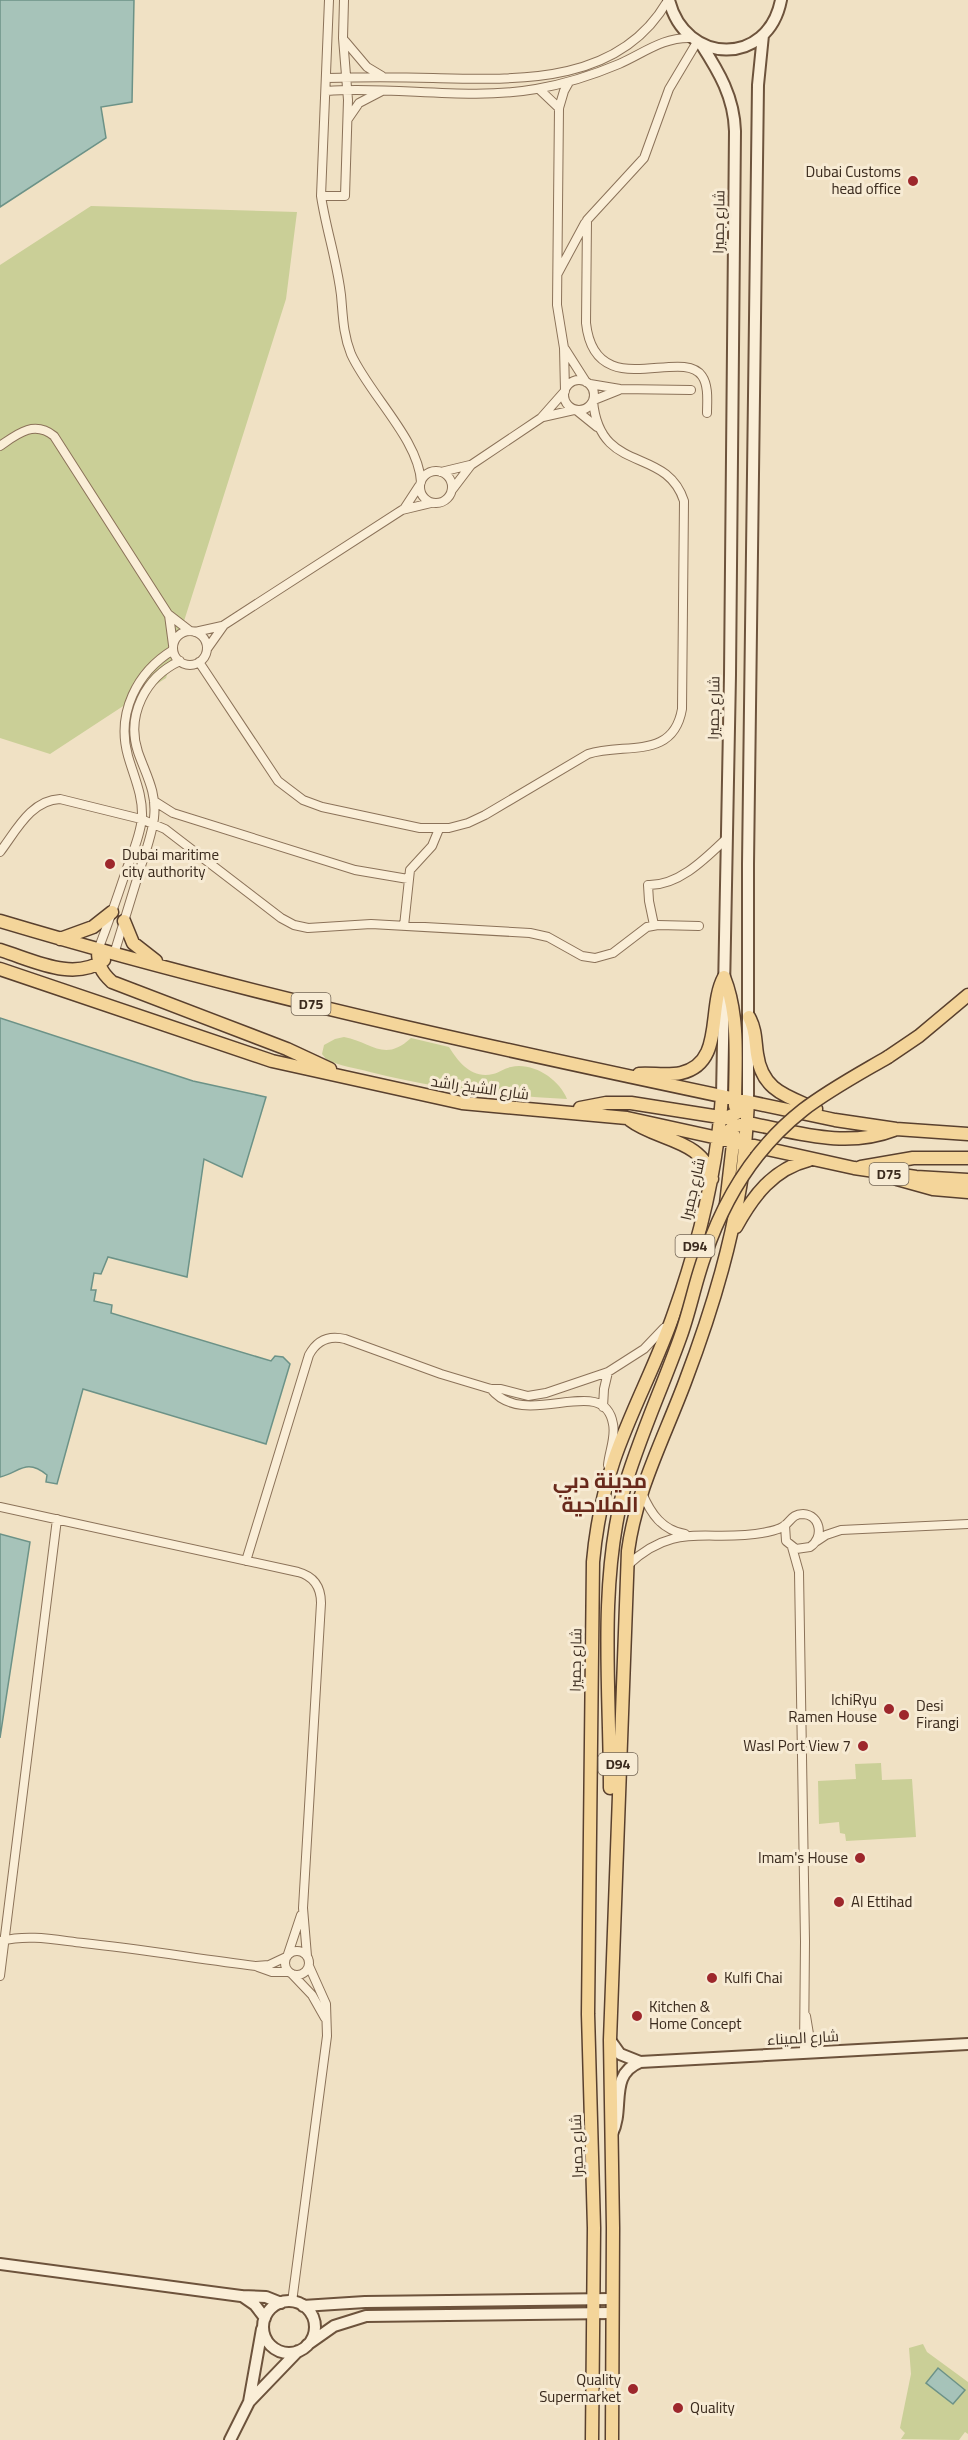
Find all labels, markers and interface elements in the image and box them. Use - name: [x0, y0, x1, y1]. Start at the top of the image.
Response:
- place label: Dubai Customs head office: [806, 157, 901, 203]
- marker: Dubai Customs head office: [906, 174, 920, 188]
- street label: شارع جميرا: [703, 190, 734, 254]
- street label: شارع جميرا: [698, 676, 729, 740]
- place label: Dubai maritime city authority: [122, 840, 219, 886]
- marker: Dubai maritime city authority: [103, 857, 117, 871]
- road number: D75: [292, 993, 330, 1015]
- street label: شارع الشيخ راشد: [429, 1066, 531, 1109]
- street label: شارع جميرا: [671, 1155, 714, 1223]
- road number: D75: [870, 1163, 908, 1185]
- road number: D94: [676, 1235, 714, 1257]
- district label: مدينة دبي الملاحية: [553, 1461, 647, 1524]
- street label: شارع جميرا: [560, 1628, 591, 1692]
- place label: IchiRyu Ramen House: [788, 1685, 877, 1731]
- place label: Desi Firangi: [916, 1691, 959, 1737]
- marker: IchiRyu Ramen House: [882, 1702, 896, 1716]
- marker: Desi Firangi: [897, 1708, 911, 1722]
- place label: Wasl Port View 7: [743, 1731, 851, 1760]
- marker: Wasl Port View 7: [856, 1739, 870, 1753]
- road number: D94: [598, 1753, 638, 1775]
- place label: Imam's House: [758, 1843, 848, 1872]
- marker: Imam's House: [853, 1851, 867, 1865]
- place label: Al Ettihad: [851, 1887, 912, 1916]
- marker: Al Ettihad: [832, 1895, 846, 1909]
- place label: Kulfi Chai: [724, 1963, 783, 1992]
- marker: Kulfi Chai: [705, 1971, 719, 1985]
- place label: Kitchen & Home Concept: [649, 1992, 742, 2038]
- marker: Kitchen & Home Concept: [630, 2009, 644, 2023]
- street label: شارع الميناء: [766, 2021, 840, 2054]
- street label: شارع جميرا: [561, 2114, 592, 2178]
- place label: Quality Supermarket: [539, 2365, 622, 2411]
- marker: Quality Supermarket: [626, 2382, 640, 2396]
- place label: Quality: [690, 2393, 735, 2422]
- marker: Quality: [671, 2401, 685, 2415]

